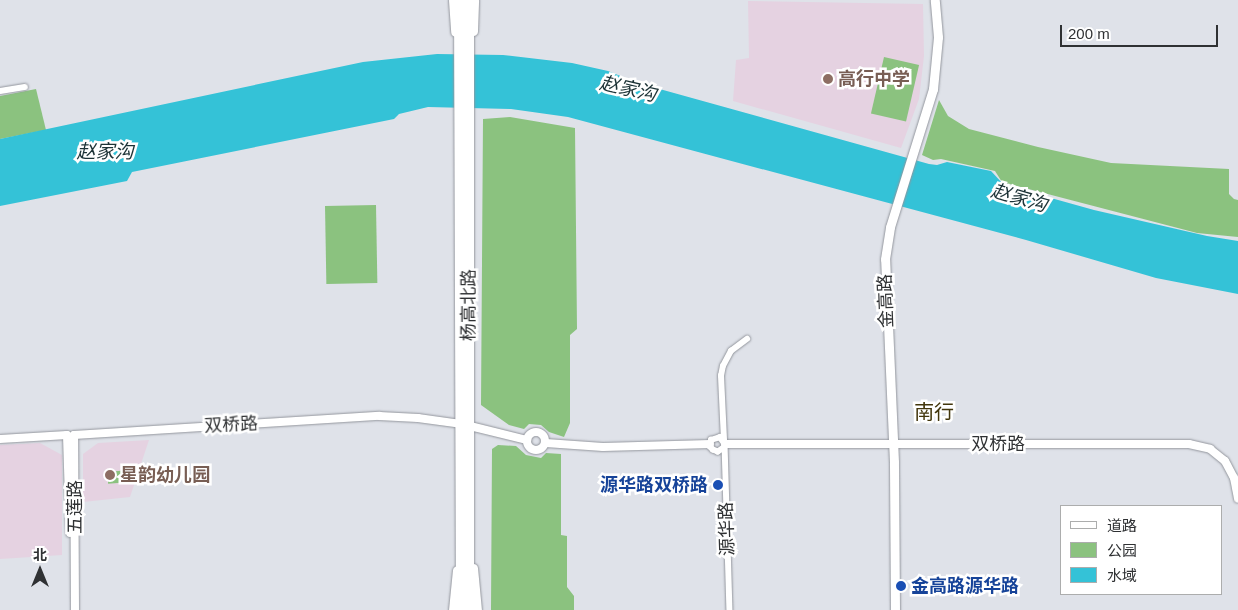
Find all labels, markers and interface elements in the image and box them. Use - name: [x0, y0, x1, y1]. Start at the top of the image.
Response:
- scale bar: [1063, 15, 1220, 47]
- text: 200 m: [1068, 25, 1110, 42]
- place label: 高行中学: [838, 68, 910, 90]
- water label: 赵家沟: [598, 71, 658, 107]
- marker: 高行中学: [822, 73, 834, 85]
- water label: 赵家沟: [77, 141, 133, 163]
- water label: 赵家沟: [988, 179, 1050, 217]
- street label: 杨高北路: [458, 269, 480, 341]
- street label: 金高路: [874, 274, 898, 328]
- district label: 南行: [914, 400, 954, 424]
- street label: 双桥路: [203, 413, 259, 437]
- street label: 双桥路: [971, 433, 1025, 455]
- place label: 星韵幼儿园: [120, 464, 210, 486]
- marker: 星韵幼儿园: [104, 469, 116, 481]
- place label: 源华路双桥路: [600, 474, 708, 496]
- marker: 源华路双桥路: [712, 479, 724, 491]
- street label: 五莲路: [64, 480, 86, 534]
- street label: 源华路: [715, 502, 739, 556]
- legend: [1060, 505, 1223, 595]
- text: 道路: [1107, 517, 1137, 534]
- text: 公园: [1107, 542, 1137, 559]
- north arrow: [15, 545, 65, 595]
- text: 北: [33, 547, 47, 563]
- text: 水域: [1107, 567, 1137, 584]
- place label: 金高路源华路: [911, 575, 1019, 597]
- marker: 金高路源华路: [895, 580, 907, 592]

